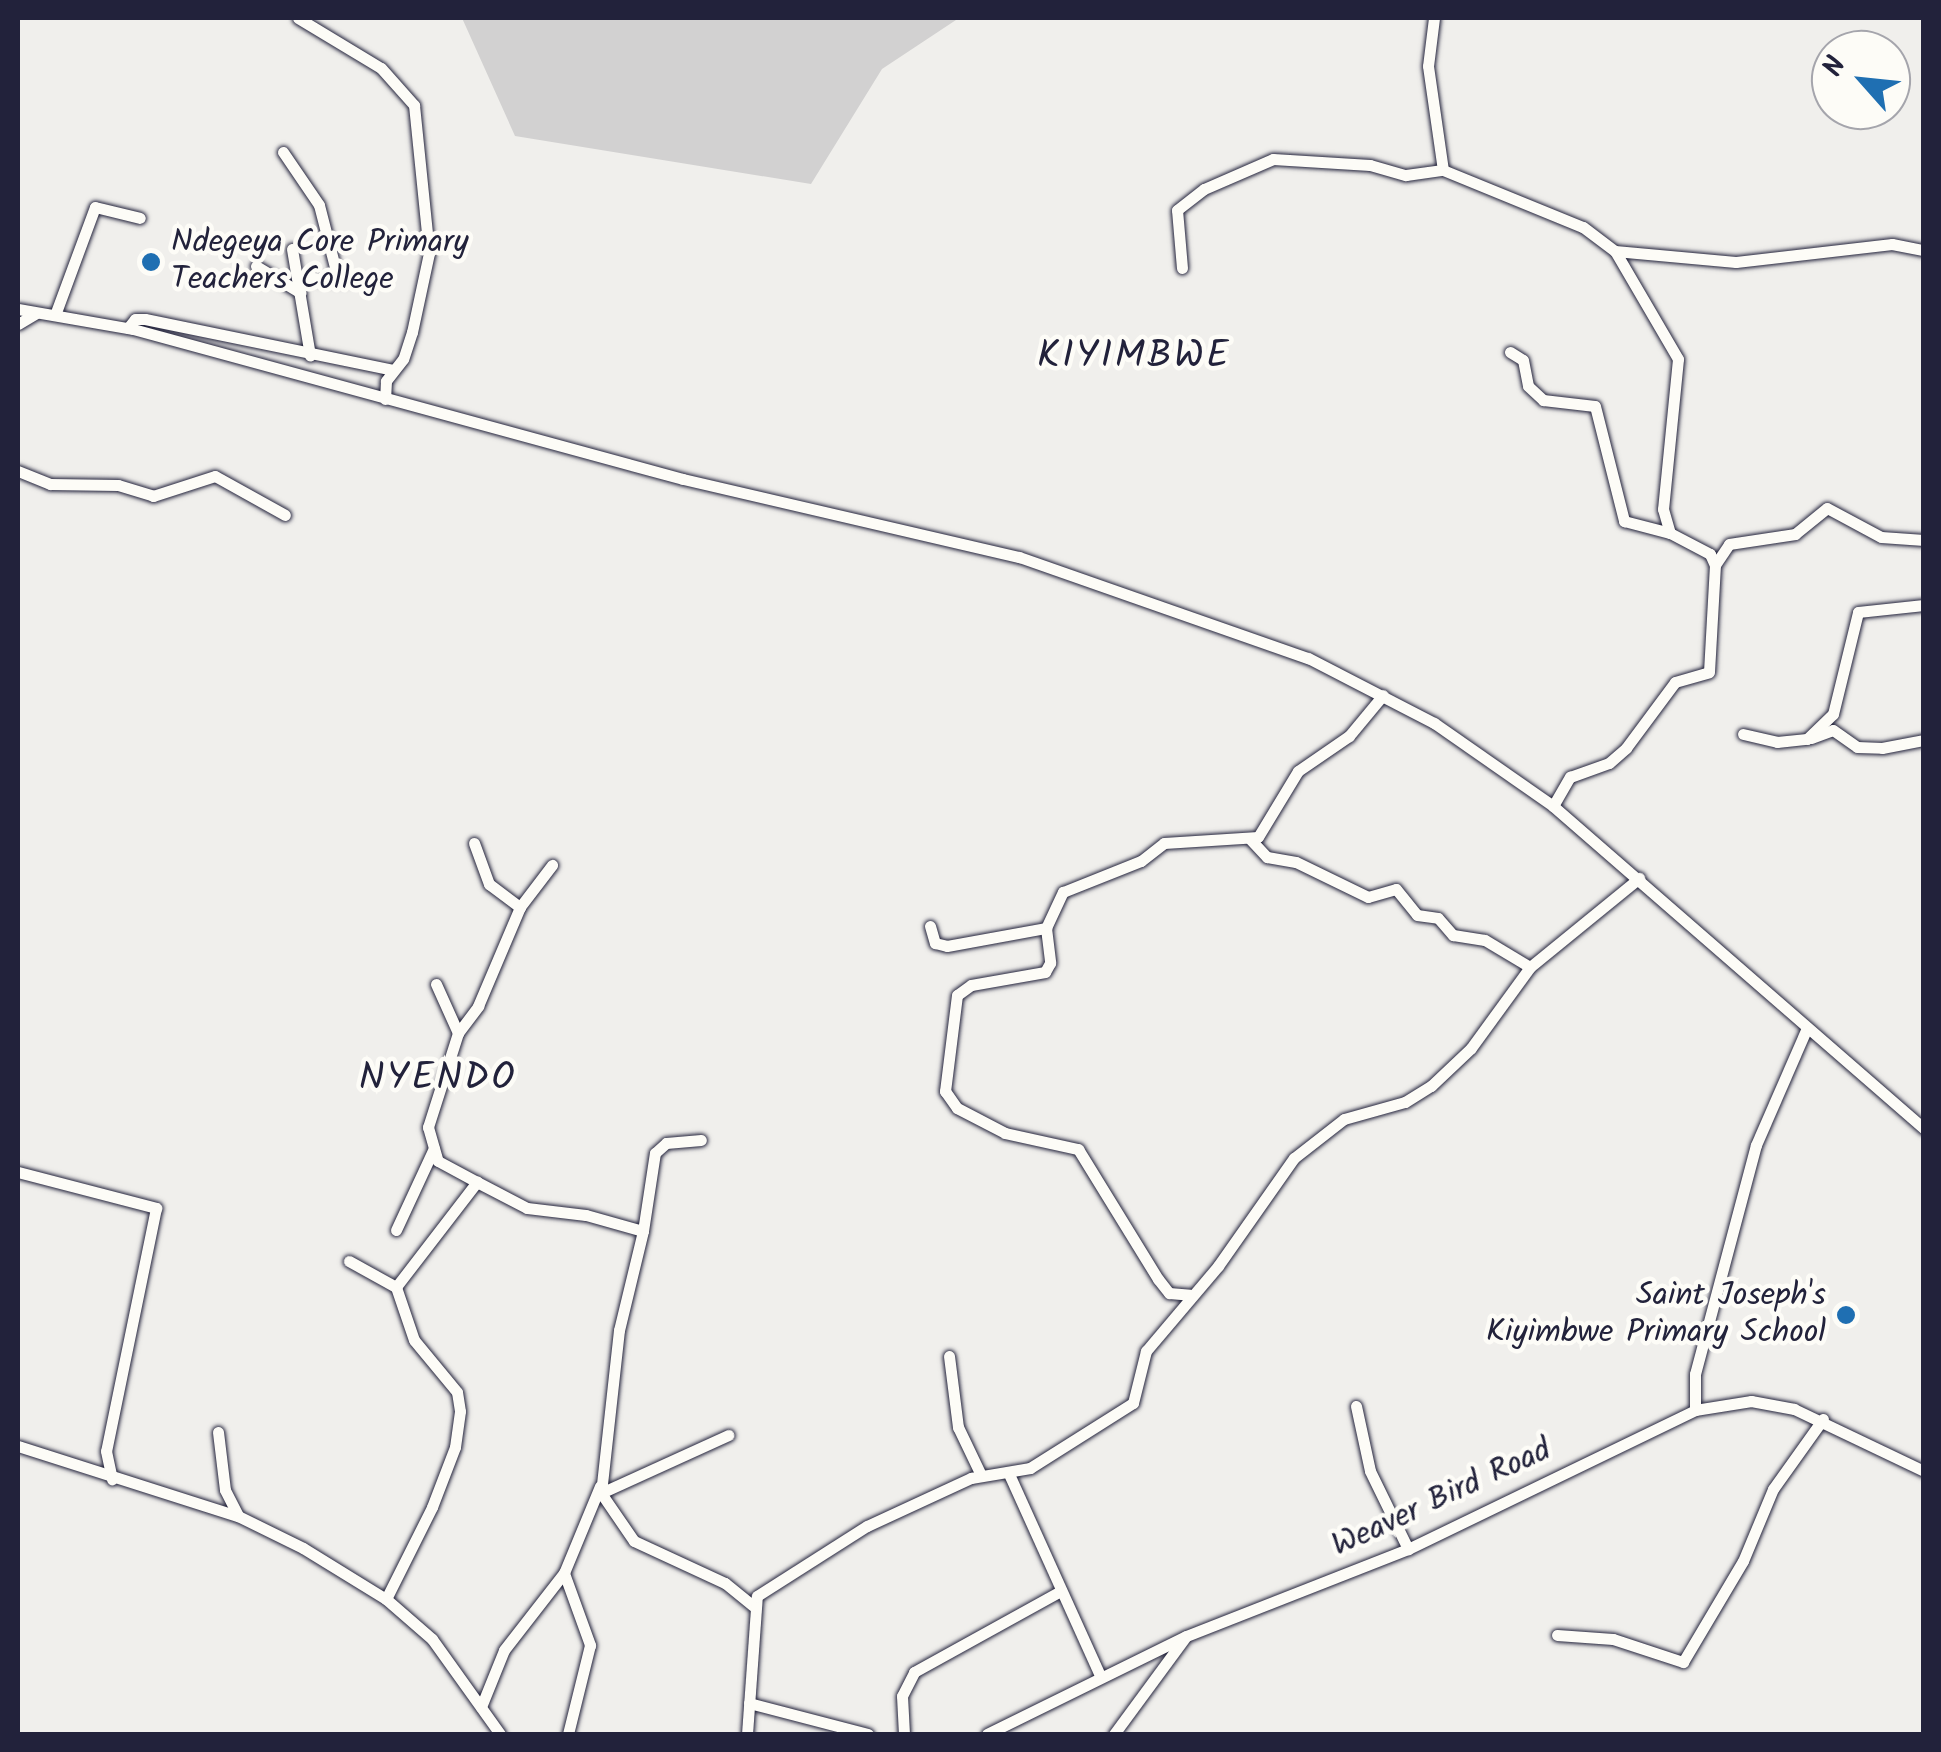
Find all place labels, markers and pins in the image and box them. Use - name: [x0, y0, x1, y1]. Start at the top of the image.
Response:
- place label: Ndegeya Core Primary Teachers College: [171, 225, 469, 300]
- marker: Ndegeya Core Primary Teachers College: [140, 251, 162, 273]
- place label: Saint Joseph's Kiyimbwe Primary School: [1486, 1278, 1826, 1353]
- marker: Saint Joseph's Kiyimbwe Primary School: [1835, 1304, 1857, 1326]

